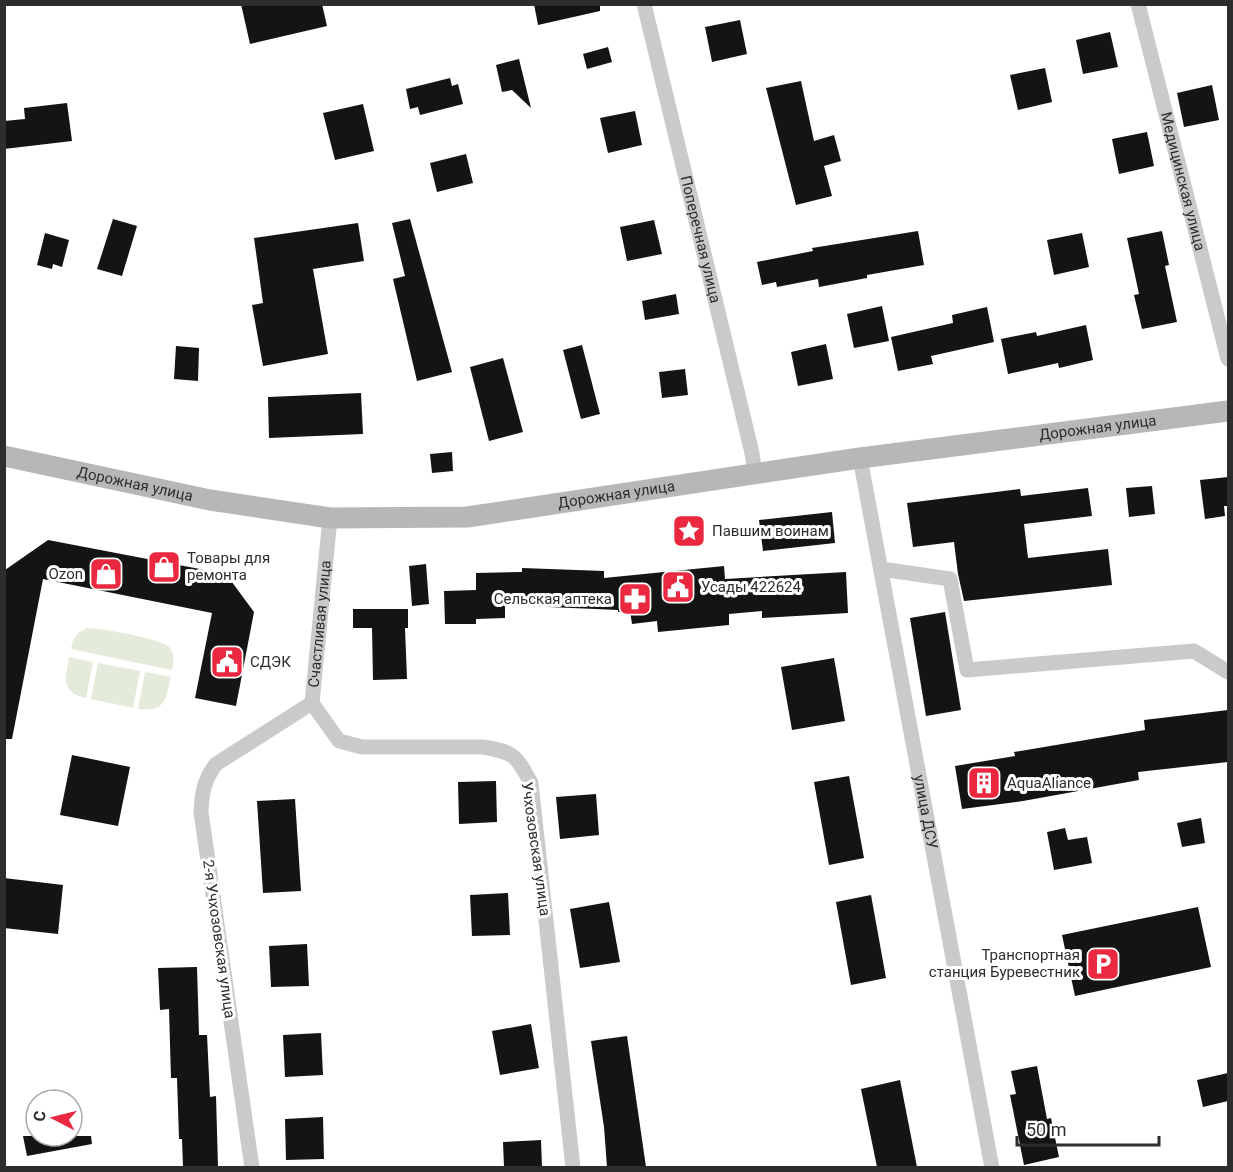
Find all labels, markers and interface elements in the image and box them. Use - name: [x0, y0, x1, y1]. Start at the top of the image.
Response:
- street label: Медицинская улица: [1157, 110, 1209, 253]
- street label: Поперечная улица: [677, 174, 725, 305]
- street label: Дорожная улица: [1038, 411, 1157, 444]
- street label: Дорожная улица: [75, 463, 195, 505]
- street label: Дорожная улица: [557, 477, 676, 512]
- place icon: Павшим воинам: [671, 513, 707, 549]
- place label: Павшим воинам: [712, 522, 829, 540]
- shop icon: Товары для ремонта: [146, 549, 182, 585]
- place label: Товары для ремонта: [187, 549, 270, 584]
- shop icon: Ozon: [88, 556, 124, 592]
- street label: Счастливая улица: [305, 559, 335, 688]
- place label: Ozon: [49, 565, 83, 583]
- public building icon: Усады 422624: [660, 569, 696, 605]
- place label: Усады 422624: [701, 578, 802, 596]
- pharmacy icon: Сельская аптека: [617, 581, 653, 617]
- place label: Сельская аптека: [494, 590, 612, 608]
- public building icon: СДЭК: [209, 644, 245, 680]
- place label: СДЭК: [250, 653, 291, 671]
- building icon: AquaAliance: [966, 765, 1002, 801]
- street label: улица ДСУ: [910, 773, 942, 851]
- place label: AquaAliance: [1007, 774, 1091, 792]
- street label: Учхозовская улица: [518, 781, 554, 917]
- street label: 2-я Учхозовская улица: [199, 859, 239, 1019]
- place label: Транспортная станция Буревестник: [929, 946, 1080, 981]
- parking icon: Транспортная станция Буревестник: [1085, 946, 1121, 982]
- north arrow: [24, 1088, 84, 1148]
- scale bar: [1017, 1109, 1160, 1147]
- text: С: [30, 1110, 50, 1123]
- text: 50 m: [1026, 1119, 1066, 1140]

